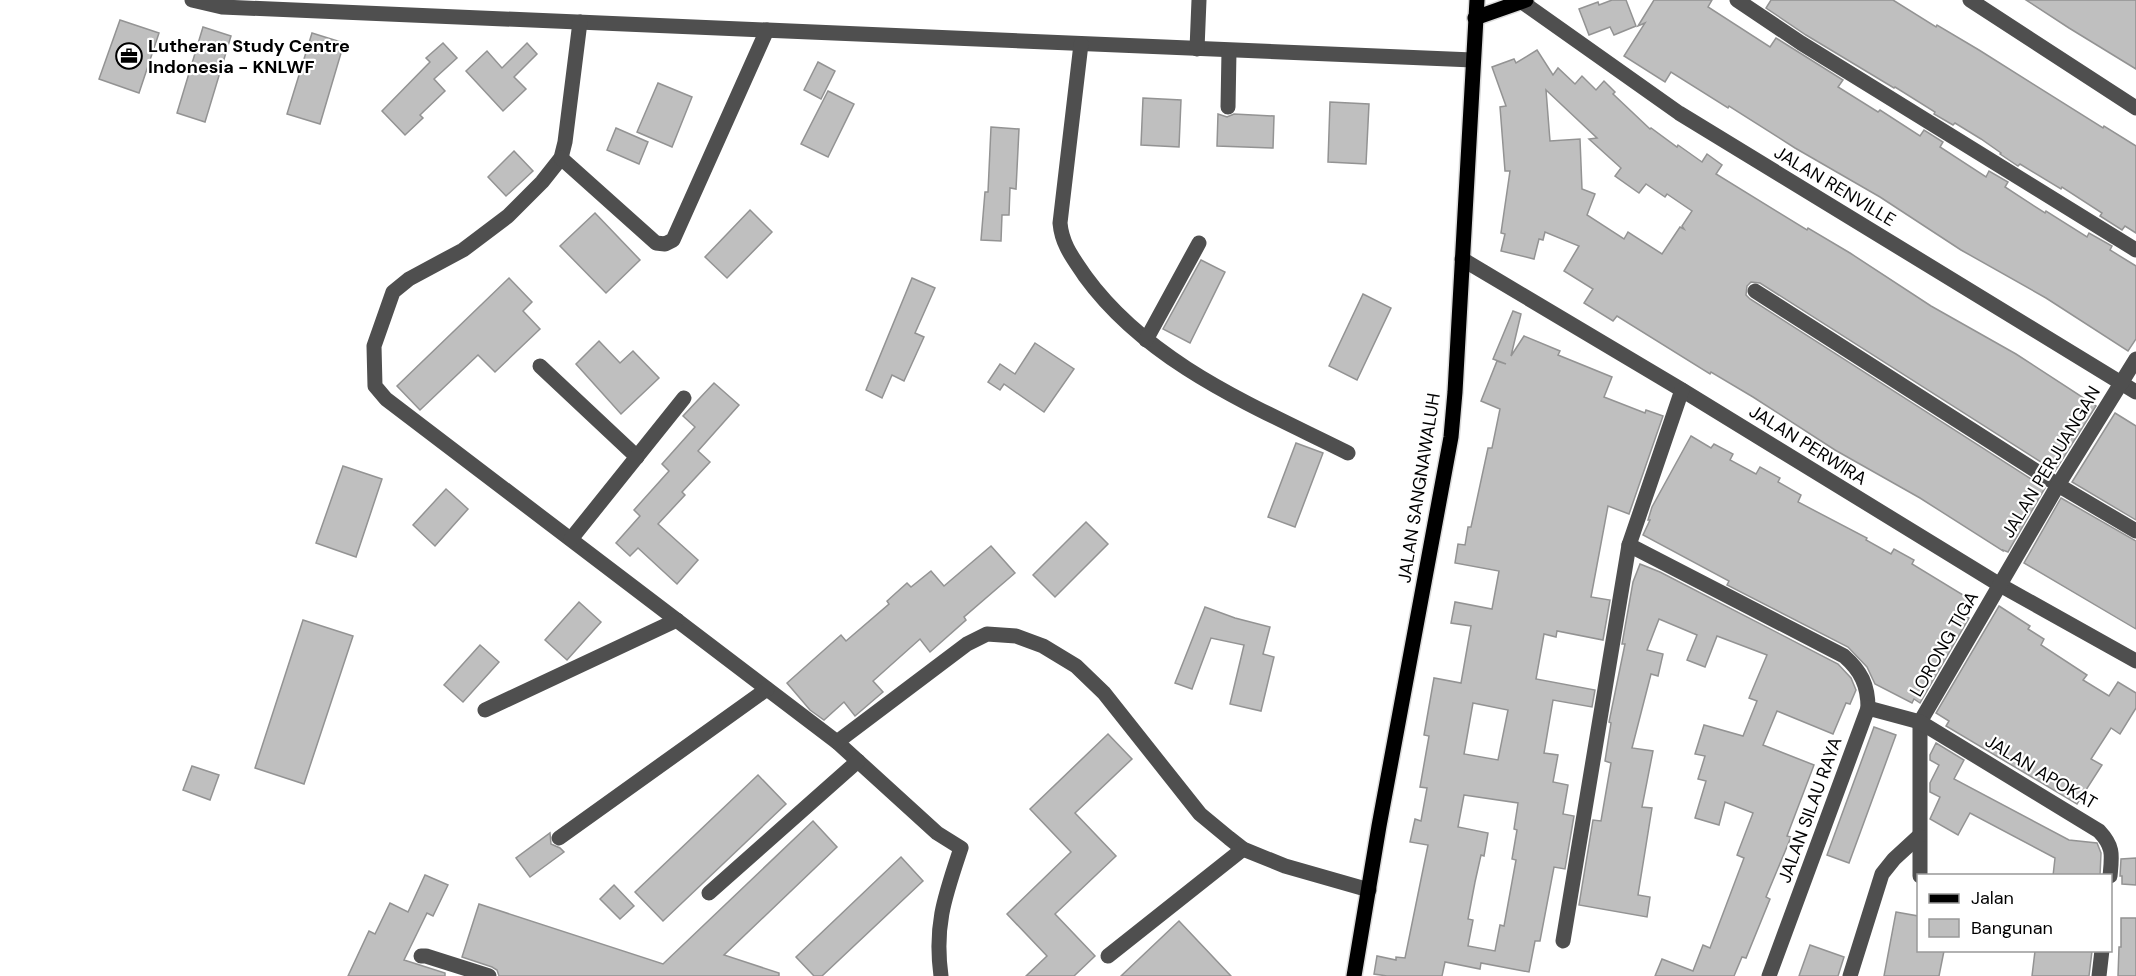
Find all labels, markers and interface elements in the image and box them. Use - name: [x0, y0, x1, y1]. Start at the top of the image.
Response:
- place label: Lutheran Study Centre Indonesia - KNLWF: [148, 34, 350, 79]
- office icon: Lutheran Study Centre Indonesia - KNLWF: [114, 41, 144, 71]
- street label: JALAN RENVILLE: [1770, 140, 1900, 232]
- street label: JALAN PERJUANGAN: [1996, 382, 2106, 542]
- street label: JALAN SANGNAWALUH: [1392, 391, 1446, 585]
- street label: JALAN PERWIRA: [1745, 399, 1871, 491]
- street label: LORONG TIGA: [1904, 587, 1984, 701]
- street label: JALAN APOKAT: [1981, 729, 2101, 815]
- street label: JALAN SILAU RAYA: [1772, 734, 1848, 886]
- legend: [1917, 874, 2112, 952]
- text: Jalan: [1971, 886, 2014, 910]
- text: Bangunan: [1971, 916, 2053, 940]

